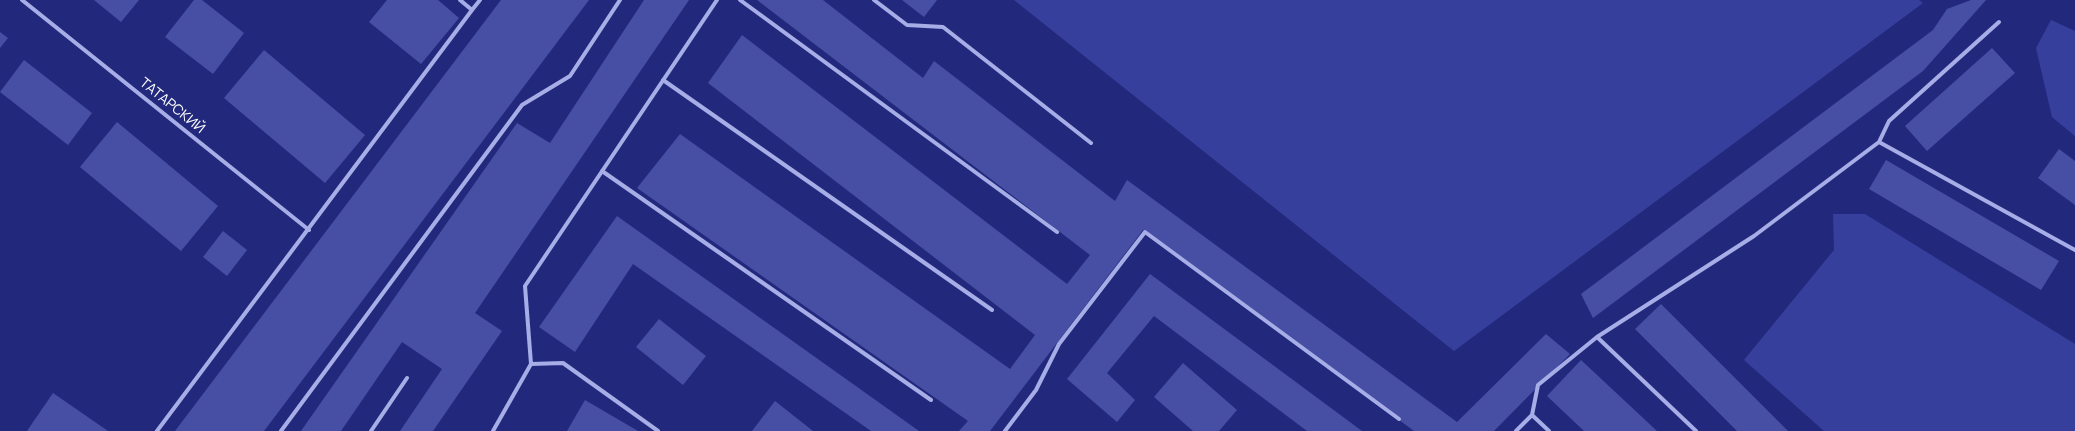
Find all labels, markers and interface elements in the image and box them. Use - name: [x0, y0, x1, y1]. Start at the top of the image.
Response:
- street label: ТАТАРСКИЙ: [136, 75, 208, 137]

